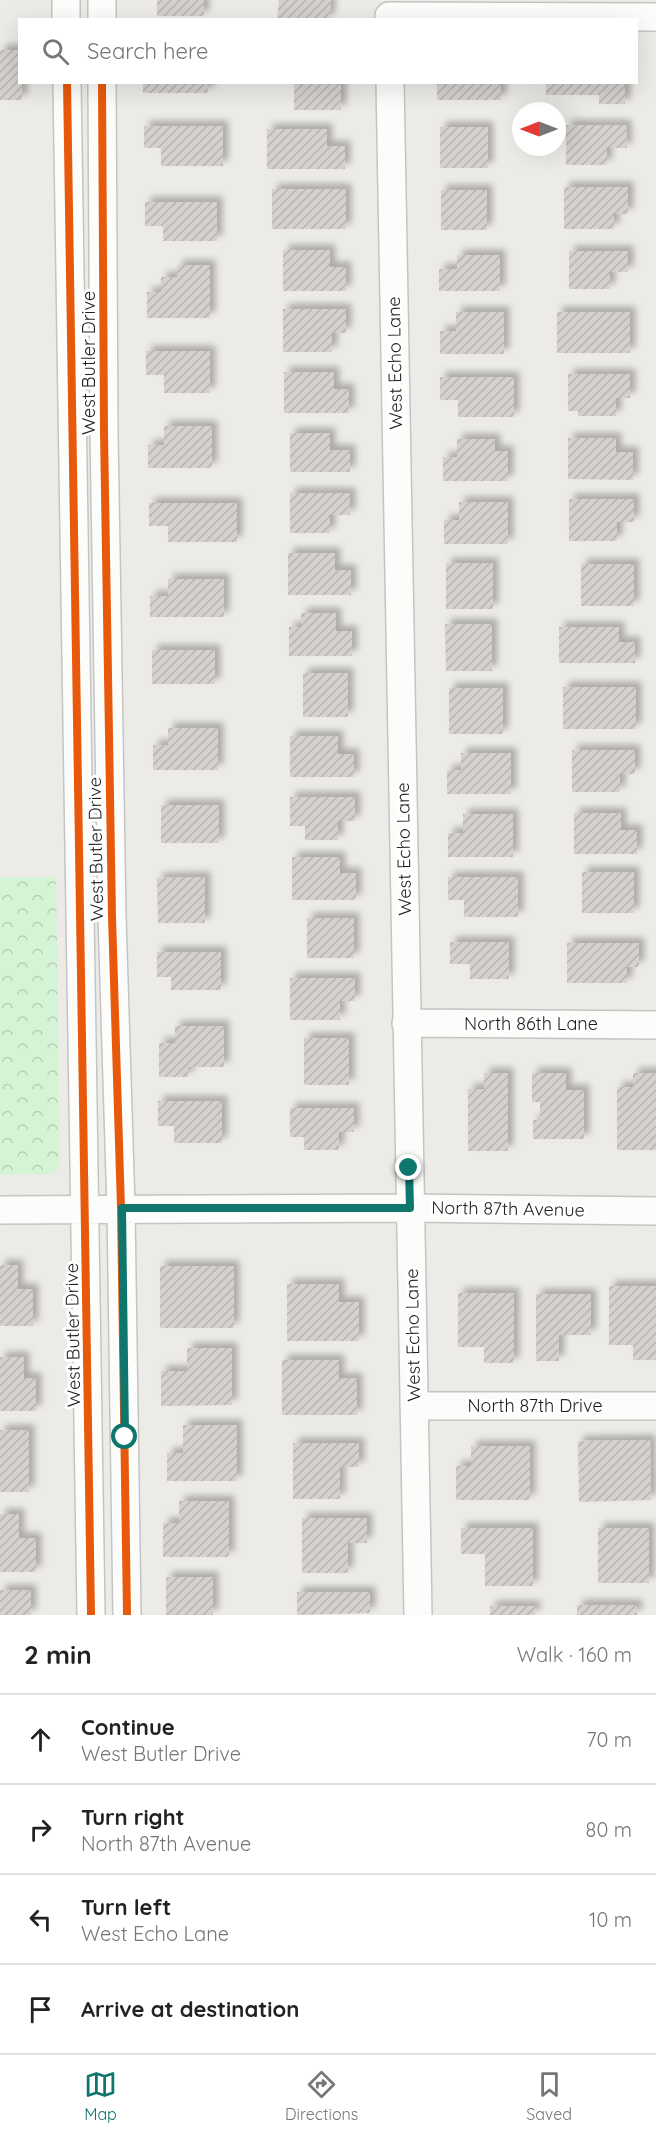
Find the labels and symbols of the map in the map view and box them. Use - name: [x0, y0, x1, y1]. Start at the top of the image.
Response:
- north arrow: [512, 102, 566, 156]
- street label: West Butler Drive: [77, 291, 100, 435]
- street label: West Echo Lane: [382, 296, 407, 430]
- street label: West Butler Drive: [83, 777, 108, 921]
- street label: West Echo Lane: [391, 782, 416, 916]
- street label: North 86th Lane: [464, 1012, 598, 1035]
- route end: [395, 1154, 421, 1180]
- street label: North 87th Avenue: [431, 1196, 585, 1221]
- street label: West Butler Drive: [60, 1263, 85, 1407]
- street label: West Echo Lane: [400, 1268, 425, 1402]
- street label: North 87th Drive: [467, 1394, 603, 1417]
- route start: [111, 1423, 137, 1449]

